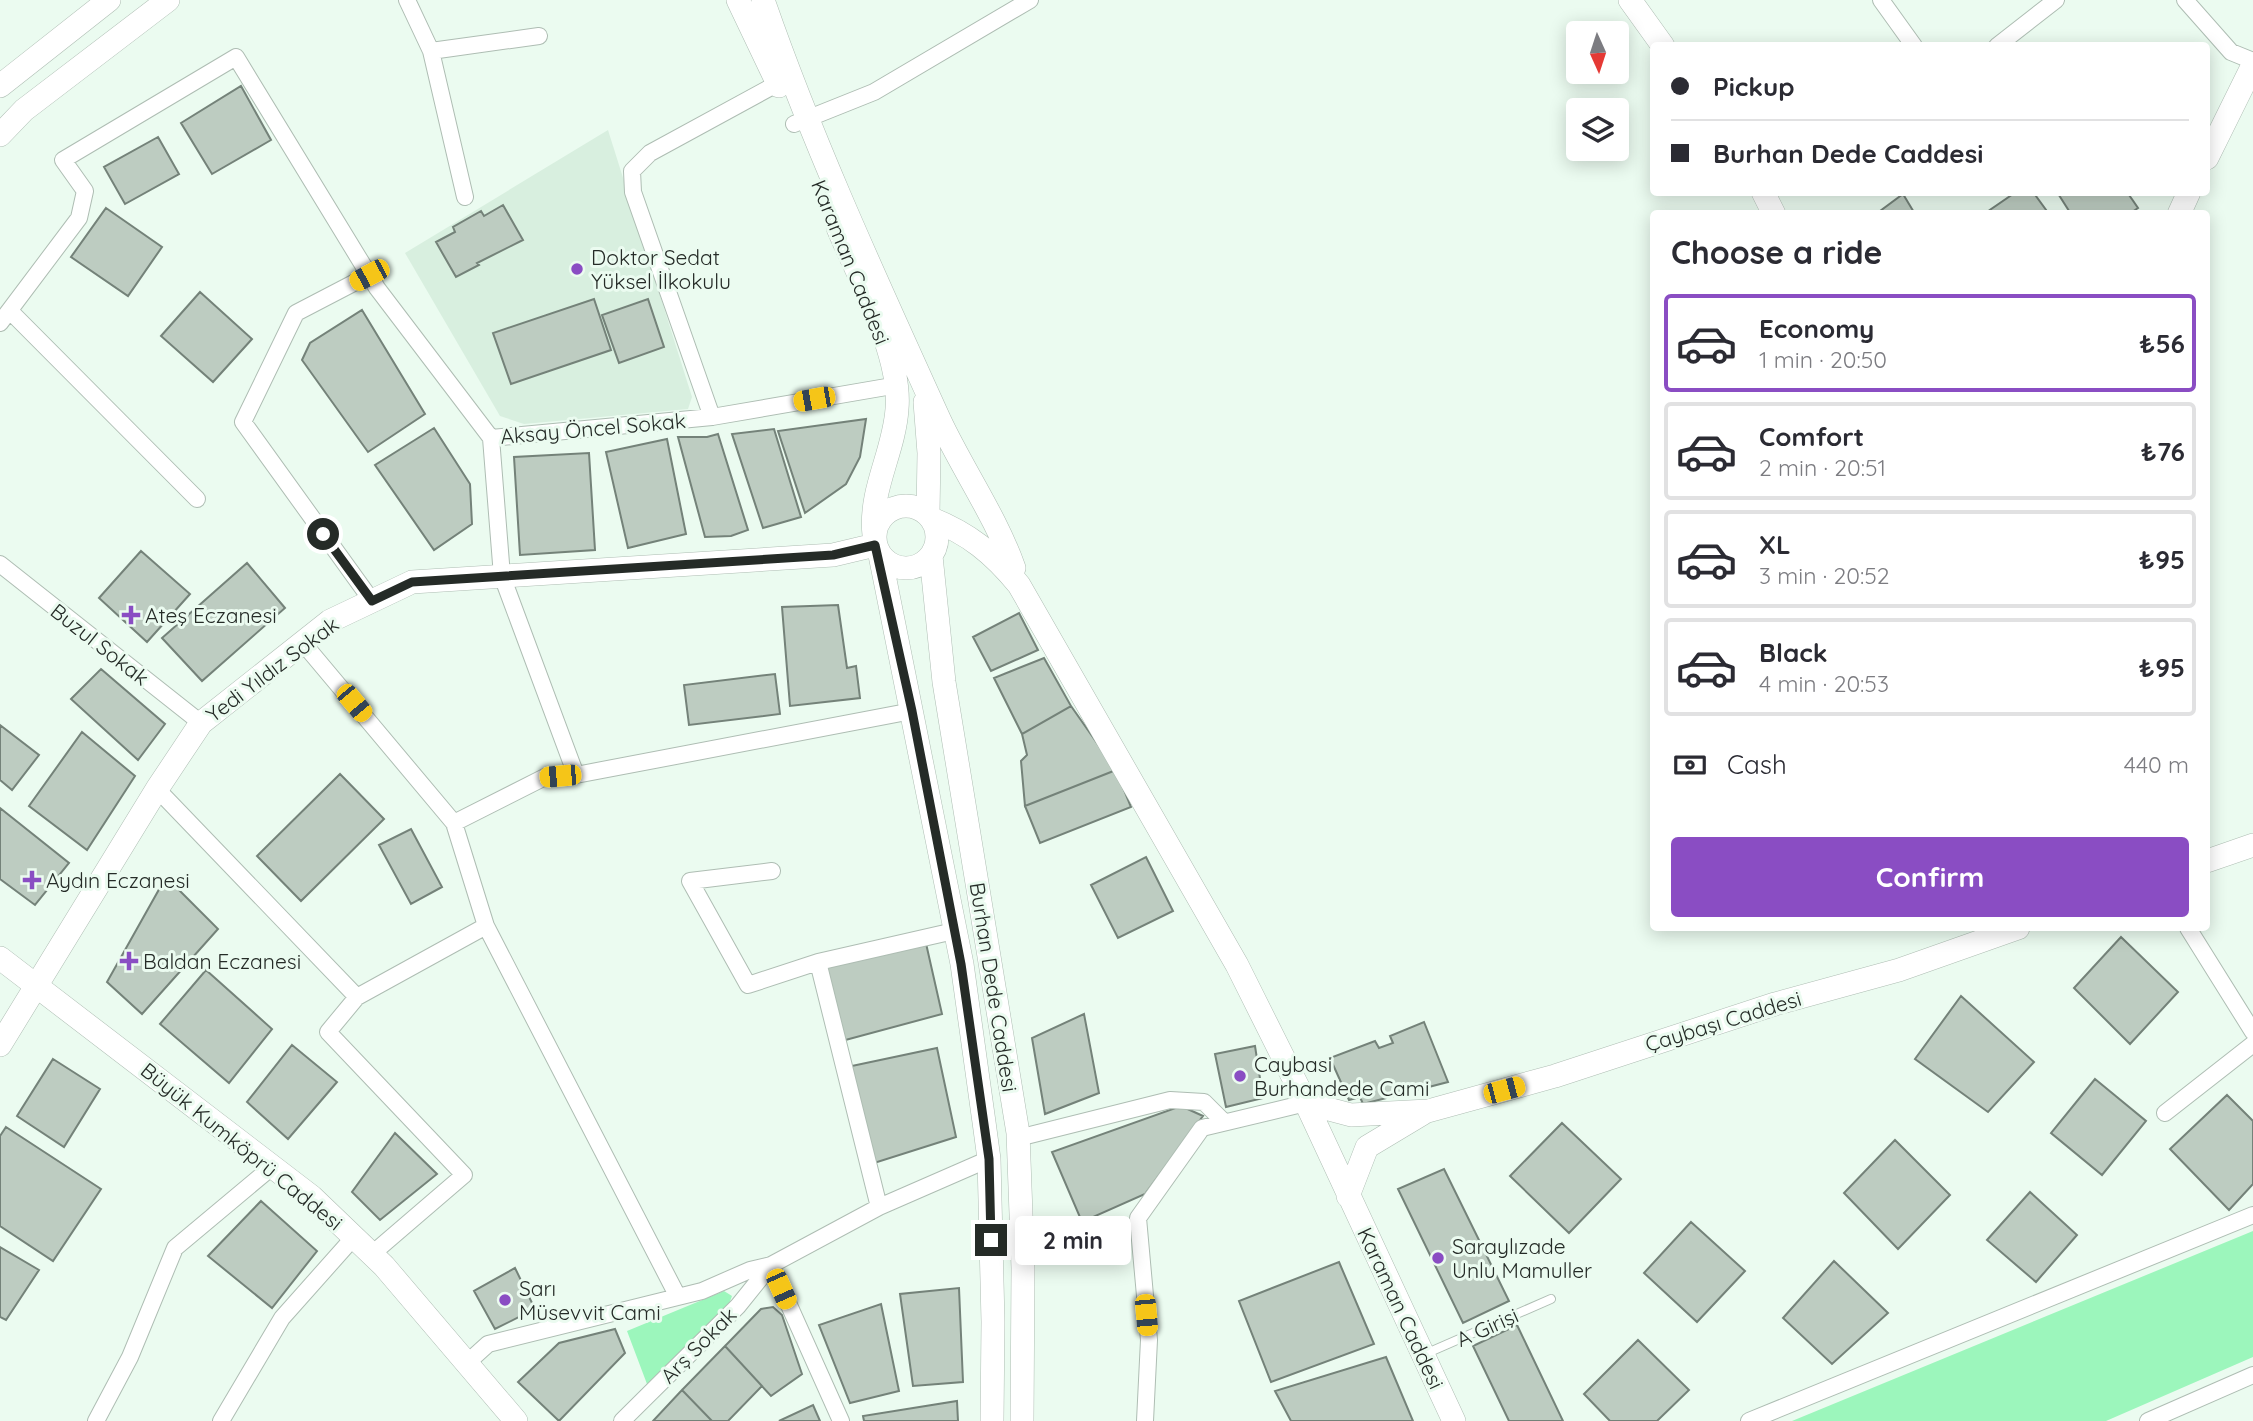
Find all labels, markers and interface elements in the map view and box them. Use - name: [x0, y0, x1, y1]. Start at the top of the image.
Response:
- north arrow: [1566, 21, 1629, 84]
- map controls: [1566, 21, 1629, 161]
- text: Pickup: [1713, 70, 1795, 103]
- button: layers: [1566, 98, 1629, 161]
- text: Burhan Dede Caddesi: [1713, 137, 1983, 170]
- street label: Karaman Caddesi: [806, 176, 896, 348]
- text: Choose a ride: [1671, 232, 1883, 272]
- place label: Doktor Sedat Yüksel İlkokulu: [591, 244, 731, 294]
- car: [346, 256, 393, 294]
- marker: Doktor Sedat Yüksel İlkokulu: [569, 261, 585, 277]
- icon: car: [1675, 312, 1738, 375]
- text: Economy: [1759, 312, 1874, 345]
- text: ₺56: [2139, 327, 2185, 360]
- text: 1 min · 20:50: [1759, 345, 1887, 374]
- car: [792, 385, 837, 413]
- street label: Aksay Öncel Sokak: [499, 407, 687, 449]
- icon: car: [1675, 420, 1738, 483]
- text: Comfort: [1759, 420, 1864, 453]
- text: ₺76: [2141, 435, 2185, 468]
- text: 2 min · 20:51: [1759, 453, 1886, 482]
- route start: [307, 518, 339, 550]
- icon: car: [1675, 528, 1738, 591]
- text: XL: [1759, 528, 1791, 561]
- text: ₺95: [2139, 543, 2185, 576]
- text: 3 min · 20:52: [1759, 561, 1890, 590]
- street label: Buzul Sokak: [46, 597, 154, 691]
- place label: Ateş Eczanesi: [145, 602, 277, 628]
- marker: Ateş Eczanesi: [123, 607, 139, 623]
- street label: Yedi Yıldız Sokak: [201, 611, 343, 727]
- icon: car: [1675, 636, 1738, 699]
- text: Black: [1759, 636, 1828, 669]
- text: ₺95: [2139, 651, 2185, 684]
- text: 4 min · 20:53: [1759, 669, 1889, 698]
- car: [333, 680, 376, 726]
- icon: cash: [1671, 746, 1709, 784]
- text: Cash: [1727, 748, 1787, 781]
- text: 440 m: [2124, 750, 2189, 779]
- car: [539, 764, 582, 788]
- button: Confirm: [1671, 837, 2189, 917]
- place label: Aydın Eczanesi: [46, 867, 190, 893]
- marker: Aydın Eczanesi: [24, 872, 40, 888]
- street label: Burhan Dede Caddesi: [965, 880, 1023, 1094]
- place label: Baldan Eczanesi: [143, 948, 301, 974]
- marker: Baldan Eczanesi: [121, 953, 137, 969]
- street label: Çaybaşı Caddesi: [1642, 985, 1804, 1057]
- place label: Caybasi Burhandede Cami: [1254, 1051, 1430, 1101]
- street label: Büyük Kumköprü Caddesi: [136, 1057, 348, 1235]
- marker: Caybasi Burhandede Cami: [1232, 1068, 1248, 1084]
- car: [1481, 1074, 1528, 1106]
- callout: 2 min: [1016, 1216, 1131, 1264]
- street label: Karaman Caddesi: [1352, 1223, 1450, 1393]
- route end: [975, 1224, 1007, 1256]
- text: 2 min: [1043, 1226, 1103, 1255]
- place label: Saraylızade Unlu Mamuller: [1452, 1233, 1592, 1283]
- marker: Saraylızade Unlu Mamuller: [1430, 1250, 1446, 1266]
- car: [763, 1266, 800, 1312]
- place label: Sarı Müsevvit Cami: [519, 1275, 661, 1325]
- marker: Sarı Müsevvit Cami: [497, 1292, 513, 1308]
- car: [1134, 1293, 1159, 1337]
- street label: Arş Sokak: [655, 1302, 741, 1388]
- street label: A Girişi: [1452, 1302, 1522, 1352]

